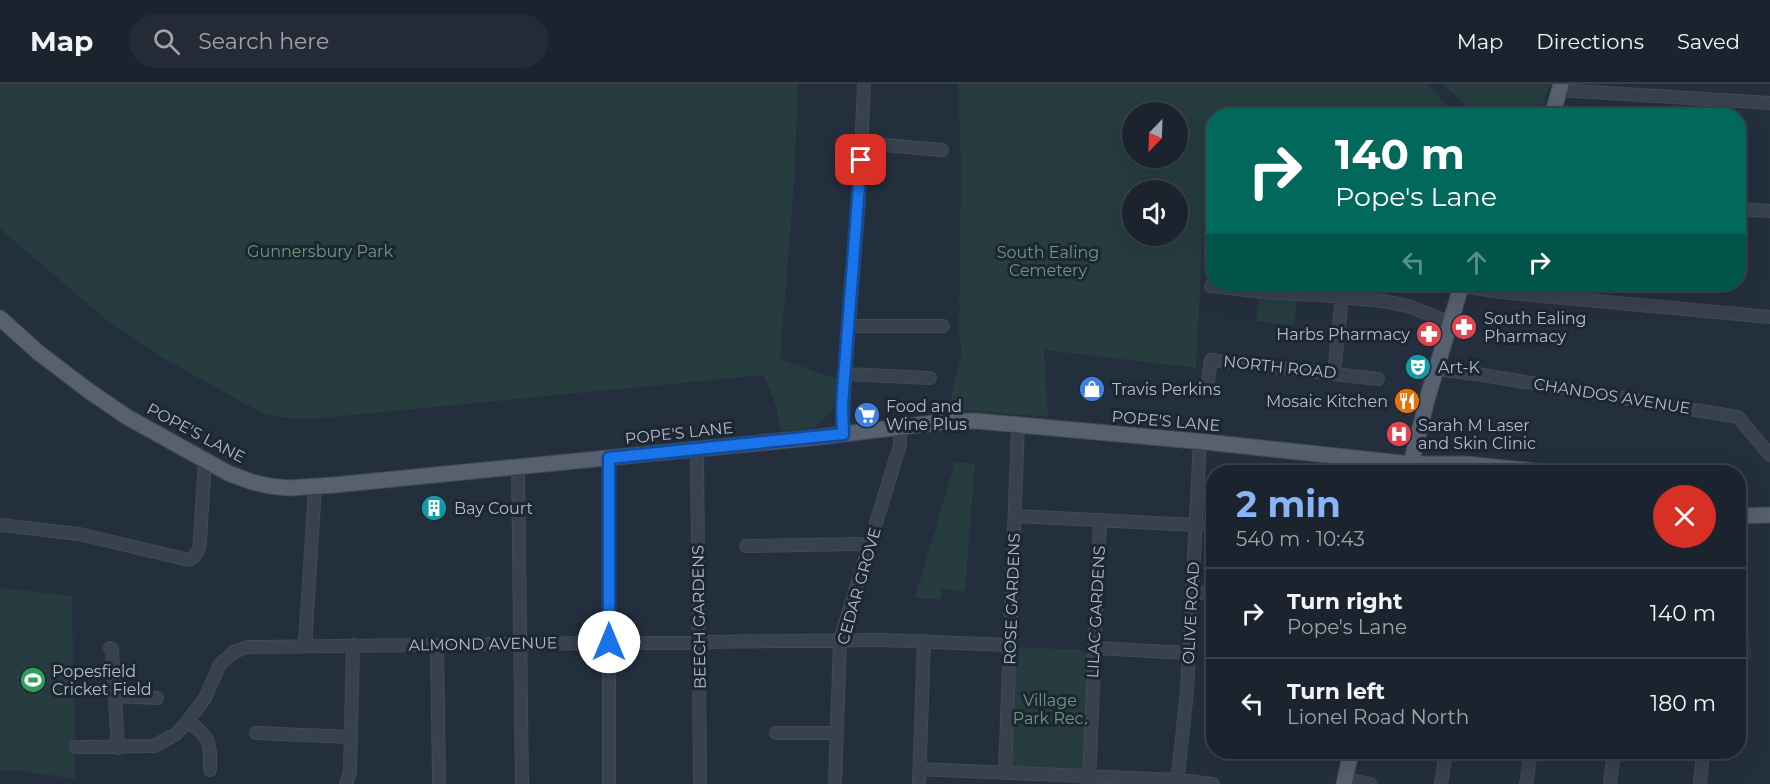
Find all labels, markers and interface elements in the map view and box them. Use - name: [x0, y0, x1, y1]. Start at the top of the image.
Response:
- search box: [129, 14, 549, 68]
- text: Map: [30, 24, 93, 58]
- icon: search: [150, 25, 183, 58]
- text: Search here: [198, 28, 329, 55]
- text: Map: [1457, 29, 1503, 54]
- text: Directions: [1536, 29, 1644, 54]
- text: Saved: [1677, 29, 1740, 54]
- north arrow: [1122, 102, 1188, 168]
- map controls: [1122, 102, 1188, 246]
- text: 140 m: [1335, 128, 1465, 180]
- icon: right: [1236, 132, 1314, 210]
- pin: [835, 134, 886, 185]
- icon: arrive: [844, 143, 877, 176]
- button: sound: [1122, 180, 1188, 246]
- text: Pope's Lane: [1335, 180, 1497, 213]
- park label: Gunnersbury Park: [247, 242, 393, 261]
- park label: South Ealing Cemetery: [997, 243, 1099, 280]
- icon: left: [1397, 246, 1430, 279]
- icon: ahead: [1460, 246, 1493, 279]
- icon: right: [1523, 246, 1556, 279]
- place label: South Ealing Pharmacy: [1484, 309, 1587, 346]
- pharmacy icon: South Ealing Pharmacy: [1449, 312, 1479, 342]
- pharmacy icon: Harbs Pharmacy: [1414, 319, 1444, 349]
- place label: Harbs Pharmacy: [1276, 325, 1410, 344]
- street label: NORTH ROAD: [1222, 352, 1338, 382]
- theatre icon: Art-K: [1403, 352, 1433, 382]
- place label: Art-K: [1438, 358, 1481, 377]
- shop icon: Travis Perkins: [1077, 374, 1107, 404]
- street label: CHANDOS AVENUE: [1532, 374, 1692, 418]
- place label: Travis Perkins: [1112, 380, 1221, 399]
- restaurant icon: Mosaic Kitchen: [1392, 386, 1422, 416]
- place label: Mosaic Kitchen: [1266, 392, 1388, 411]
- place label: Food and Wine Plus: [886, 397, 967, 434]
- street label: POPE'S LANE: [143, 399, 249, 467]
- supermarket icon: Food and Wine Plus: [852, 400, 882, 430]
- street label: POPE'S LANE: [1111, 407, 1221, 435]
- place label: Sarah M Laser and Skin Clinic: [1418, 416, 1536, 453]
- street label: POPE'S LANE: [624, 418, 734, 448]
- hospital icon: Sarah M Laser and Skin Clinic: [1384, 419, 1414, 449]
- text: 2 min: [1236, 482, 1341, 526]
- button: close: [1653, 485, 1716, 548]
- building icon: Bay Court: [419, 493, 449, 523]
- place label: Bay Court: [454, 499, 533, 518]
- street label: CEDAR GROVE: [833, 525, 885, 647]
- text: 540 m · 10:43: [1236, 527, 1365, 551]
- street label: ROSE GARDENS: [1000, 533, 1024, 665]
- street label: BEECH GARDENS: [688, 545, 710, 689]
- street label: LILAC GARDENS: [1083, 545, 1109, 679]
- street label: OLIVE ROAD: [1179, 561, 1203, 665]
- text: Turn right: [1287, 588, 1402, 615]
- icon: right: [1236, 597, 1269, 630]
- text: 140 m: [1650, 600, 1716, 627]
- position arrow: [577, 610, 641, 674]
- text: Pope's Lane: [1287, 615, 1407, 639]
- street label: ALMOND AVENUE: [408, 633, 558, 655]
- place label: Popesfield Cricket Field: [52, 662, 152, 699]
- sports icon: Popesfield Cricket Field: [18, 665, 48, 695]
- text: Turn left: [1287, 678, 1385, 705]
- icon: left: [1236, 687, 1269, 720]
- text: 180 m: [1650, 690, 1716, 717]
- park label: Village Park Rec.: [1013, 691, 1087, 728]
- text: Lionel Road North: [1287, 705, 1469, 729]

